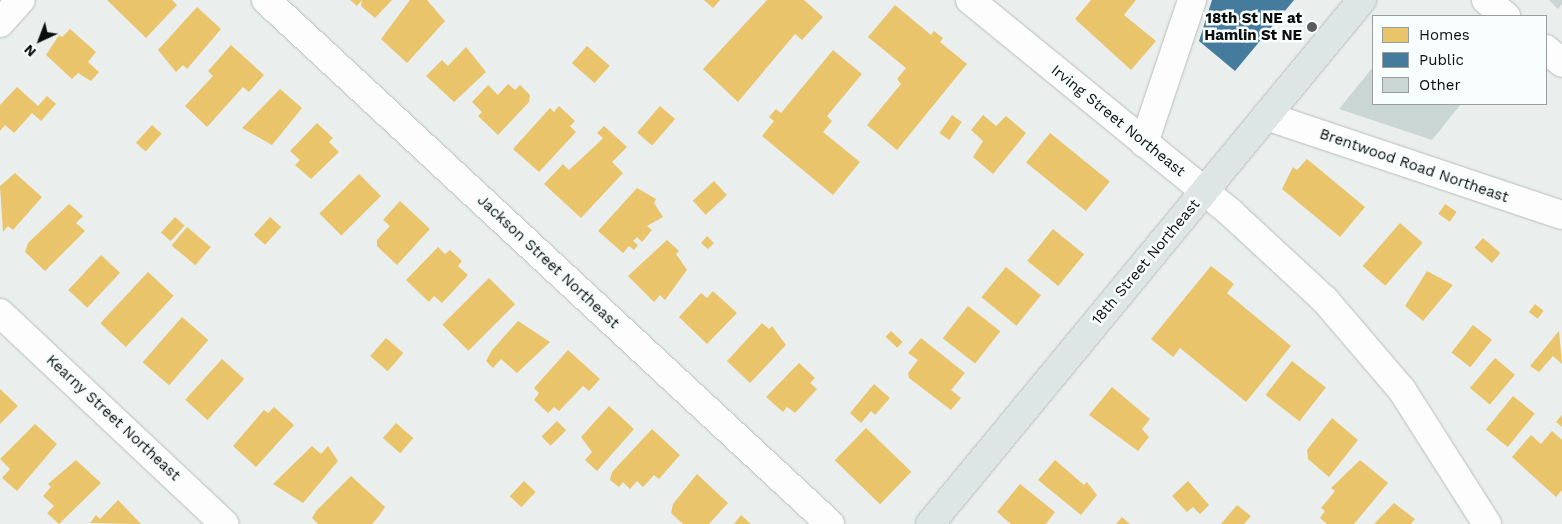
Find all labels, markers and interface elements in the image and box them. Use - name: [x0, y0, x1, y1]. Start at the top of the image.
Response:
- place label: 18th St NE at Hamlin St NE: [1204, 9, 1302, 44]
- north arrow: [15, 15, 65, 65]
- legend: [1372, 15, 1547, 105]
- marker: 18th St NE at Hamlin St NE: [1306, 21, 1318, 33]
- text: Homes: [1419, 26, 1470, 44]
- text: N: [21, 42, 39, 60]
- text: Public: [1419, 51, 1464, 69]
- street label: Irving Street Northeast: [1047, 61, 1189, 181]
- text: Other: [1419, 76, 1461, 94]
- street label: Brentwood Road Northeast: [1317, 125, 1511, 207]
- street label: Jackson Street Northeast: [473, 191, 623, 333]
- street label: 18th Street Northeast: [1088, 196, 1204, 328]
- street label: Kearny Street Northeast: [42, 351, 184, 485]

